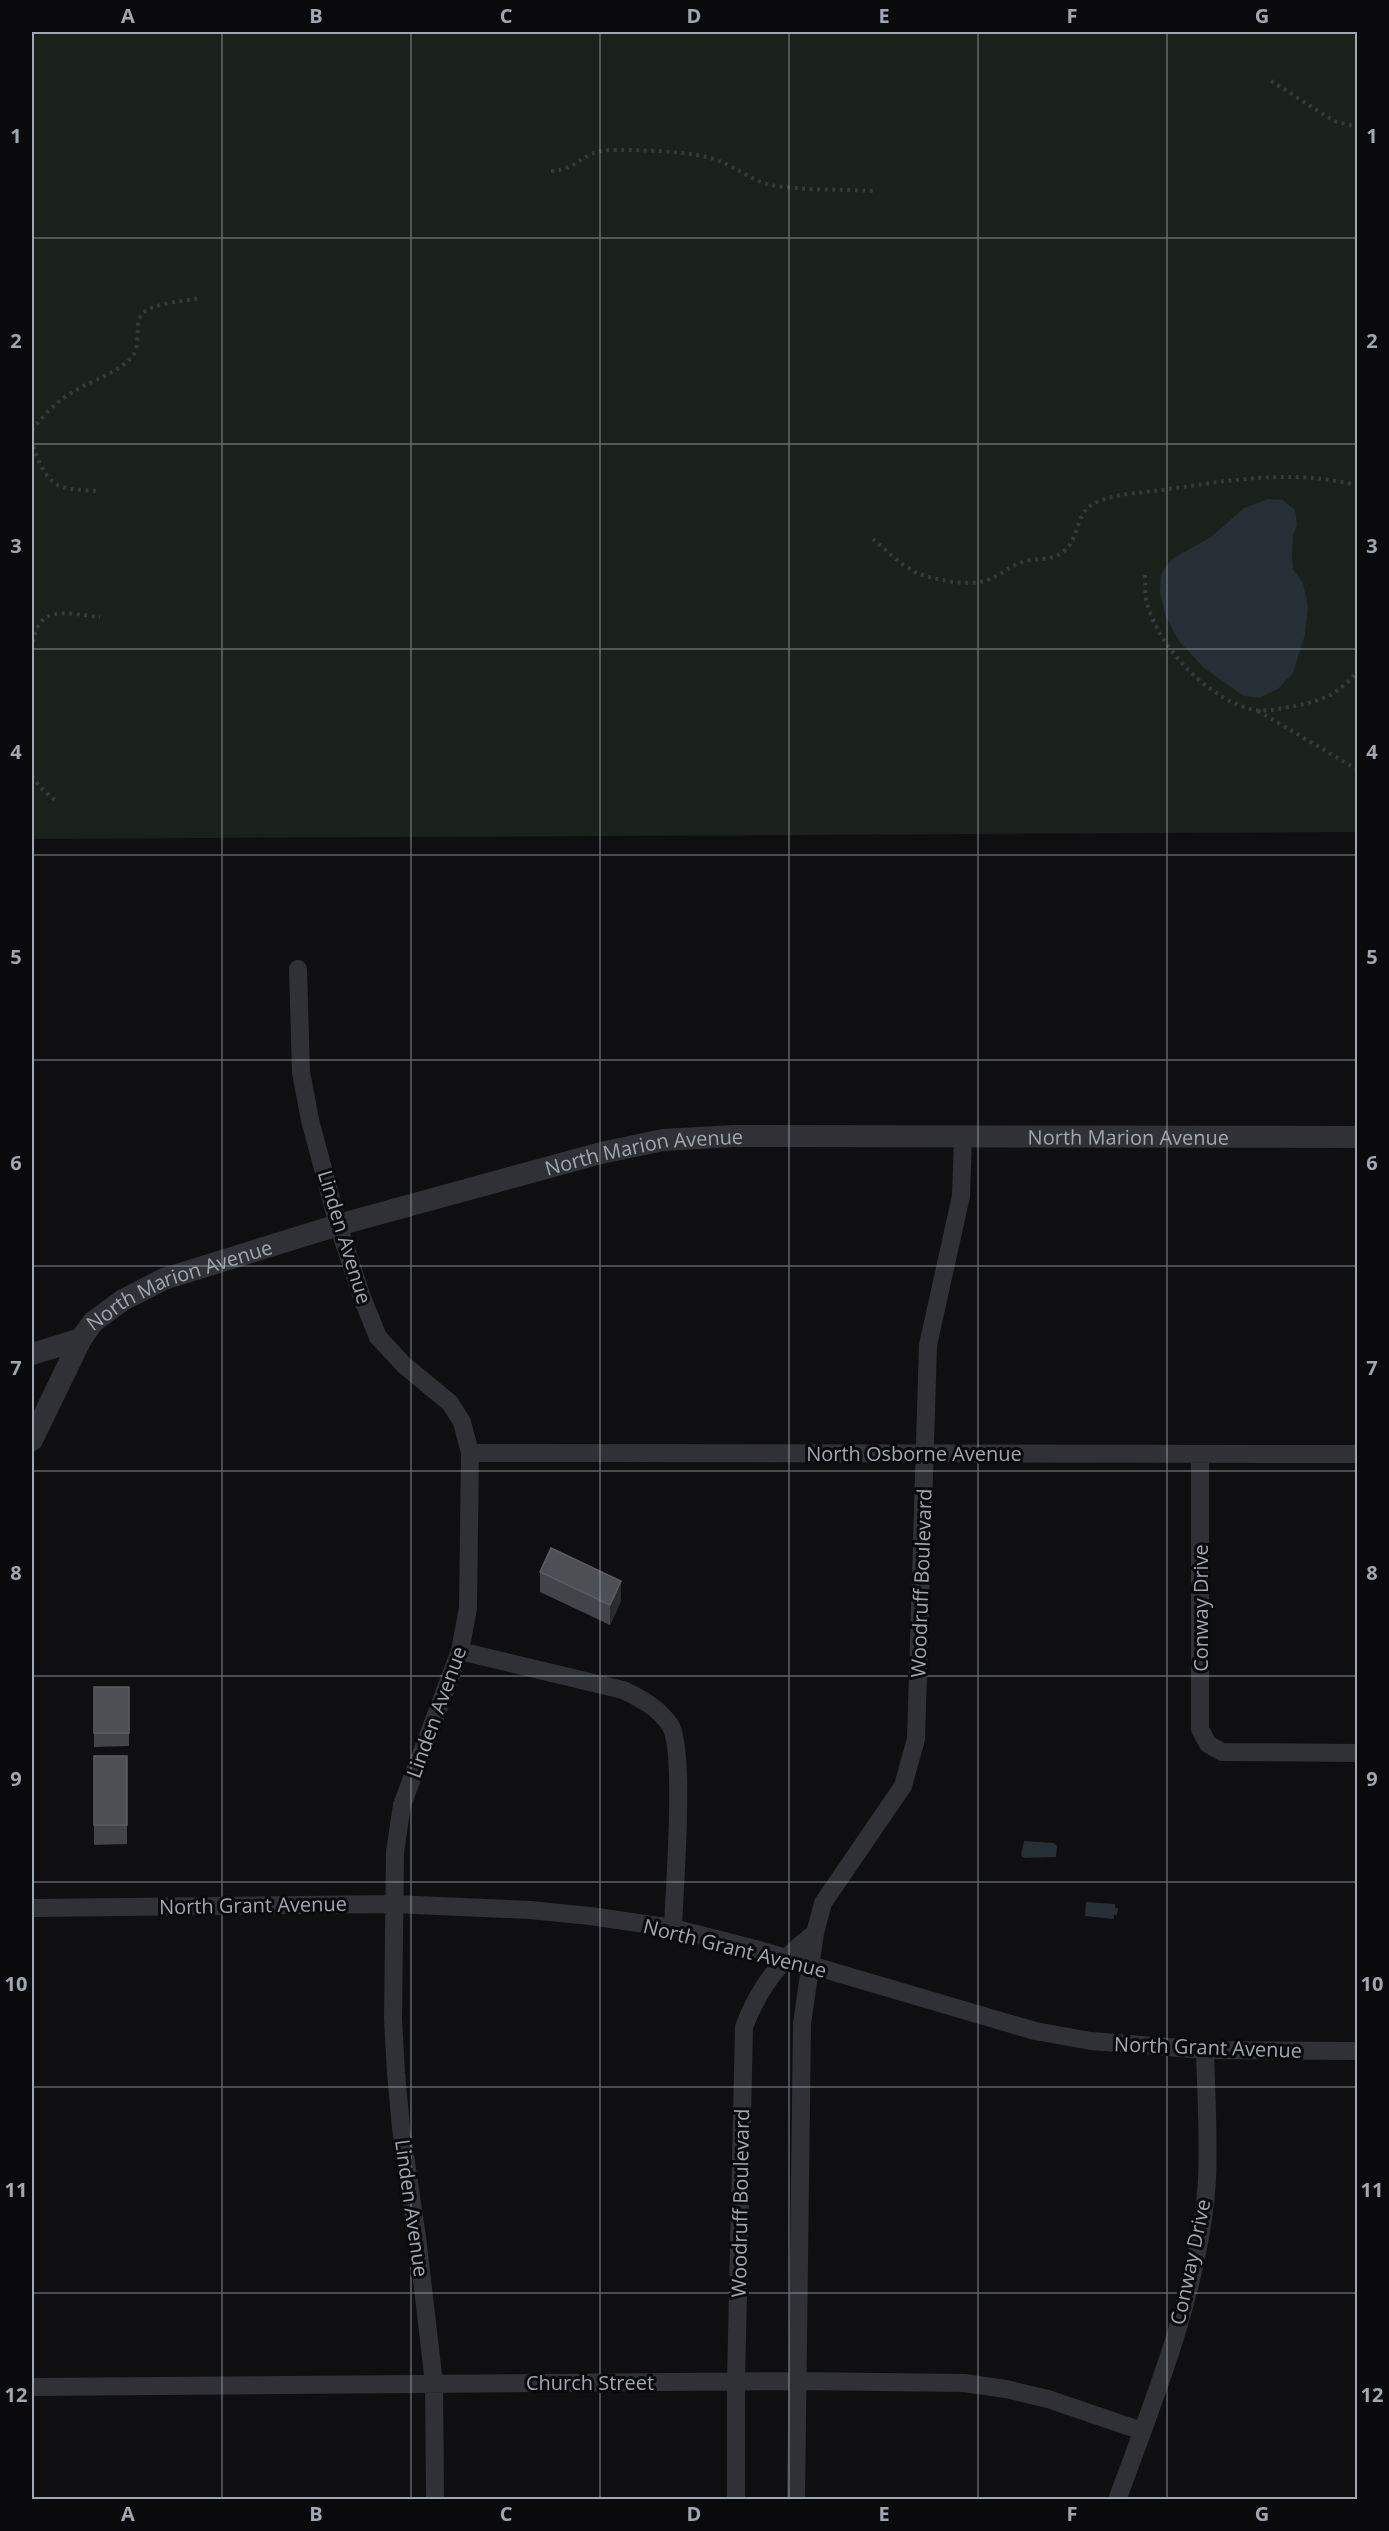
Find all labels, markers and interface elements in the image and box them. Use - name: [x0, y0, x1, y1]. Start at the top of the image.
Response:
- text: A: [121, 2, 135, 29]
- text: B: [309, 2, 323, 29]
- text: C: [500, 2, 513, 29]
- text: D: [687, 2, 701, 29]
- text: E: [878, 2, 890, 29]
- text: F: [1067, 2, 1077, 29]
- text: G: [1255, 2, 1269, 29]
- text: 1: [10, 122, 22, 149]
- text: 1: [1366, 122, 1378, 149]
- text: 2: [10, 327, 22, 354]
- text: 2: [1366, 327, 1378, 354]
- text: 3: [10, 532, 22, 559]
- text: 3: [1366, 532, 1378, 559]
- text: 4: [10, 738, 22, 765]
- text: 4: [1366, 738, 1378, 765]
- text: 5: [10, 943, 22, 970]
- text: 5: [1366, 943, 1378, 970]
- street label: North Marion Avenue: [542, 1122, 743, 1181]
- street label: North Marion Avenue: [1028, 1123, 1229, 1150]
- text: 6: [10, 1149, 22, 1176]
- text: 6: [1366, 1149, 1378, 1176]
- street label: Linden Avenue: [312, 1167, 378, 1307]
- street label: North Marion Avenue: [80, 1233, 275, 1336]
- text: 7: [10, 1354, 22, 1381]
- text: 7: [1366, 1354, 1378, 1381]
- street label: North Osborne Avenue: [806, 1440, 1022, 1467]
- street label: Woodruff Boulevard: [904, 1488, 938, 1678]
- street label: Conway Drive: [1187, 1544, 1214, 1672]
- text: 8: [10, 1559, 22, 1586]
- text: 8: [1366, 1559, 1378, 1586]
- street label: Linden Avenue: [400, 1642, 472, 1782]
- text: 9: [10, 1765, 22, 1792]
- text: 9: [1366, 1765, 1378, 1792]
- street label: North Grant Avenue: [159, 1890, 347, 1920]
- street label: North Grant Avenue: [641, 1912, 829, 1984]
- text: 10: [5, 1970, 27, 1997]
- text: 10: [1361, 1970, 1383, 1997]
- street label: North Grant Avenue: [1114, 2030, 1302, 2064]
- street label: Woodruff Boulevard: [725, 2108, 755, 2298]
- street label: Linden Avenue: [389, 2138, 435, 2278]
- text: 11: [5, 2176, 27, 2203]
- text: 11: [1361, 2176, 1383, 2203]
- street label: Conway Drive: [1164, 2197, 1216, 2327]
- street label: Church Street: [526, 2369, 654, 2396]
- text: 12: [5, 2381, 27, 2408]
- text: 12: [1361, 2381, 1383, 2408]
- text: A: [121, 2500, 135, 2527]
- text: B: [309, 2500, 323, 2527]
- text: C: [500, 2500, 513, 2527]
- text: D: [687, 2500, 701, 2527]
- text: E: [878, 2500, 890, 2527]
- text: F: [1067, 2500, 1077, 2527]
- text: G: [1255, 2500, 1269, 2527]

